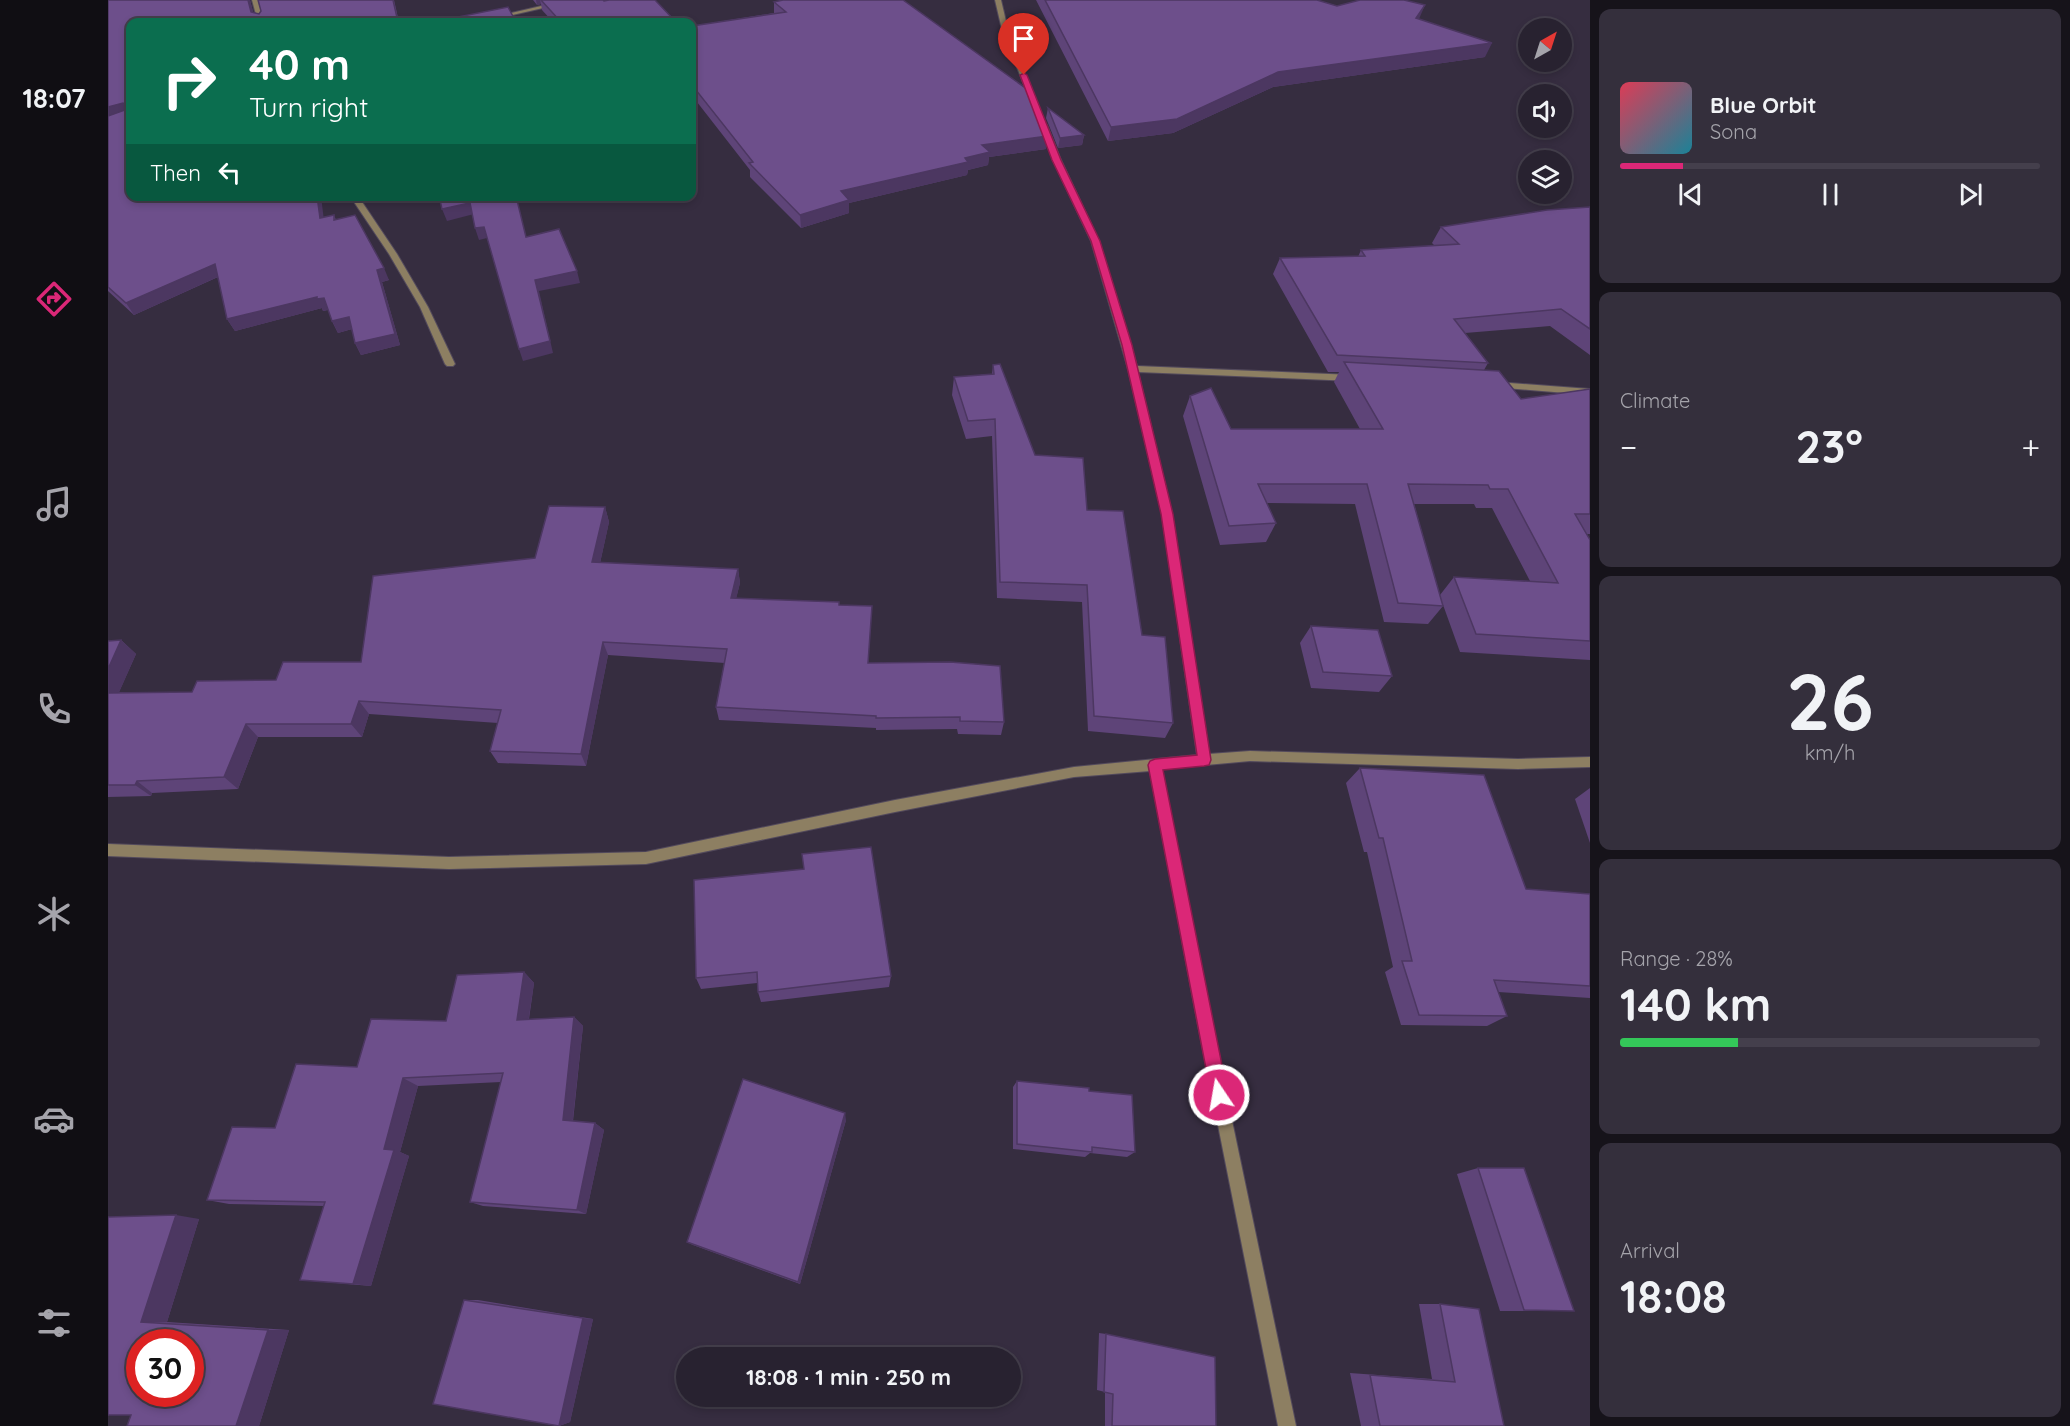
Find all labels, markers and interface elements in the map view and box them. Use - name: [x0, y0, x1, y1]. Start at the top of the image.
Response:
- pin: [998, 13, 1049, 75]
- north arrow: [1518, 18, 1572, 72]
- map controls: [1518, 18, 1572, 204]
- icon: arrive: [1007, 22, 1040, 55]
- text: 40 m: [249, 38, 350, 91]
- icon: right: [150, 42, 228, 120]
- text: 18:07: [23, 81, 86, 115]
- button: sound: [1518, 84, 1572, 138]
- text: Turn right: [249, 90, 368, 124]
- text: Blue Orbit: [1710, 91, 1816, 119]
- text: Sona: [1710, 119, 1757, 144]
- button: layers: [1518, 150, 1572, 204]
- icon: left: [213, 156, 246, 189]
- text: Then: [150, 159, 201, 187]
- icon: previous: [1674, 178, 1707, 211]
- icon: pause: [1814, 178, 1847, 211]
- icon: next: [1954, 178, 1987, 211]
- icon: directions: [33, 278, 75, 320]
- text: Climate: [1620, 388, 1690, 413]
- text: 23°: [1796, 418, 1863, 474]
- text: −: [1620, 426, 1637, 467]
- text: +: [2021, 426, 2040, 467]
- icon: music: [33, 483, 75, 525]
- text: 26: [1786, 652, 1874, 750]
- icon: phone: [33, 688, 75, 730]
- text: km/h: [1805, 740, 1855, 765]
- icon: climate: [33, 893, 75, 935]
- text: Range · 28%: [1620, 946, 1733, 971]
- text: 140 km: [1620, 976, 1771, 1032]
- position arrow: [1187, 1063, 1251, 1127]
- icon: car: [33, 1098, 75, 1140]
- text: Arrival: [1620, 1238, 1680, 1263]
- text: 18:08: [1620, 1268, 1727, 1324]
- icon: filters: [33, 1302, 75, 1344]
- speed limit sign: 30: [126, 1329, 204, 1407]
- text: 18:08 · 1 min · 250 m: [746, 1363, 951, 1391]

